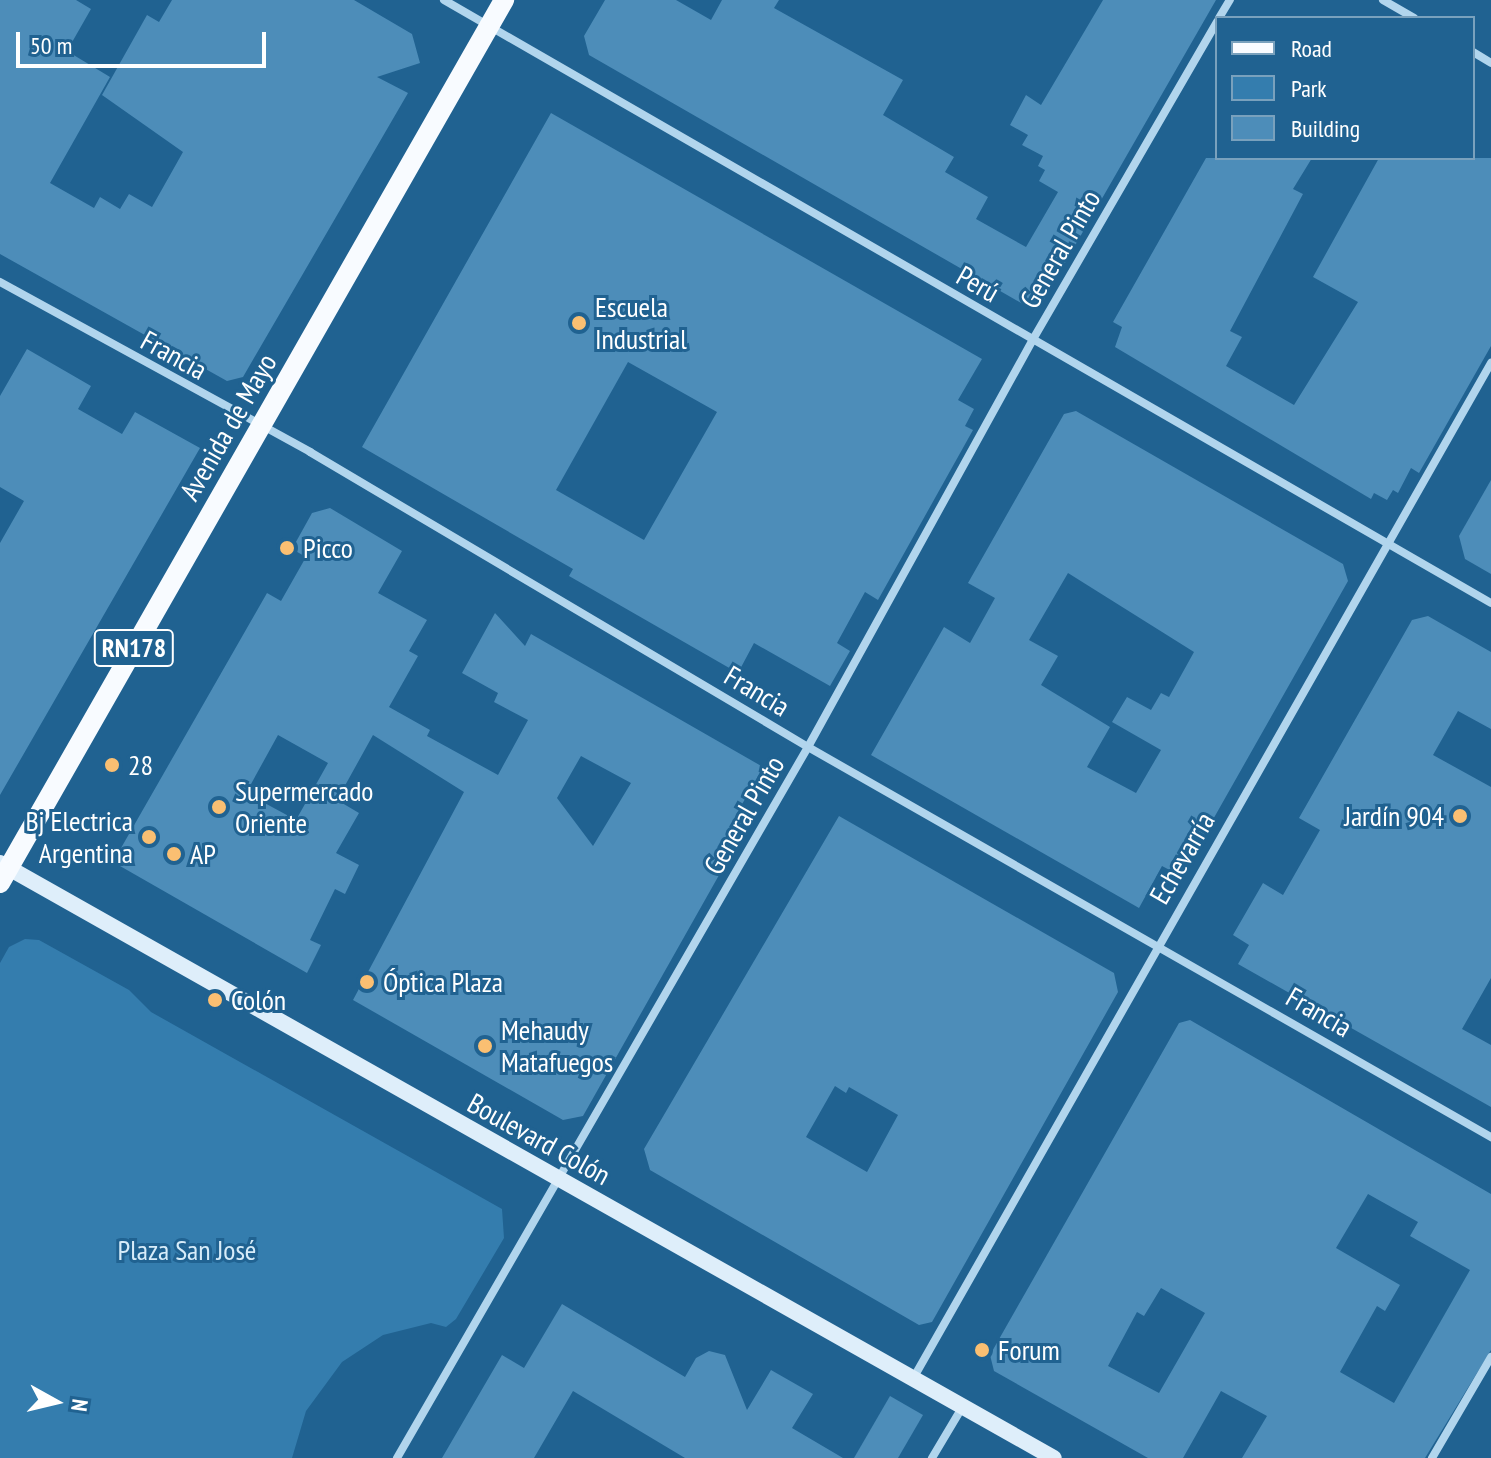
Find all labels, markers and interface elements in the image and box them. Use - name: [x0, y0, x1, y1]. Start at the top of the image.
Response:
- scale bar: [20, 16, 270, 66]
- legend: [1215, 16, 1475, 160]
- text: 50 m: [30, 30, 72, 61]
- text: Road: [1291, 33, 1332, 64]
- text: Park: [1291, 73, 1327, 104]
- text: Building: [1291, 113, 1360, 144]
- street label: General Pinto: [1013, 184, 1107, 314]
- street label: Perú: [951, 259, 1005, 309]
- place label: Escuela Industrial: [595, 290, 687, 356]
- marker: Escuela Industrial: [570, 314, 588, 332]
- street label: Francia: [135, 323, 213, 387]
- street label: Avenida de Mayo: [173, 348, 283, 506]
- place label: Picco: [303, 531, 353, 565]
- marker: Picco: [278, 539, 296, 557]
- road number: RN178: [92, 626, 176, 670]
- street label: Francia: [718, 659, 796, 723]
- place label: 28: [128, 748, 153, 782]
- street label: General Pinto: [697, 750, 791, 880]
- marker: 28: [103, 756, 121, 774]
- place label: Supermercado Oriente: [235, 774, 373, 840]
- marker: Supermercado Oriente: [210, 798, 228, 816]
- place label: Jardín 904: [1344, 799, 1444, 833]
- place label: Bj Electrica Argentina: [25, 804, 133, 870]
- street label: Echevarría: [1142, 806, 1222, 910]
- marker: Jardín 904: [1451, 807, 1469, 825]
- marker: Bj Electrica Argentina: [140, 828, 158, 846]
- place label: AP: [190, 837, 216, 871]
- marker: AP: [165, 845, 183, 863]
- place label: Óptica Plaza: [383, 965, 503, 999]
- marker: Óptica Plaza: [358, 973, 376, 991]
- street label: Francia: [1280, 980, 1358, 1044]
- place label: Colón: [231, 983, 286, 1017]
- marker: Colón: [206, 991, 224, 1009]
- place label: Mehaudy Matafuegos: [501, 1013, 613, 1079]
- marker: Mehaudy Matafuegos: [476, 1037, 494, 1055]
- street label: Boulevard Colón: [462, 1086, 616, 1192]
- park label: Plaza San José: [118, 1233, 256, 1267]
- place label: Forum: [998, 1333, 1060, 1367]
- marker: Forum: [973, 1341, 991, 1359]
- north arrow: [16, 1362, 96, 1442]
- text: N: [65, 1397, 94, 1413]

